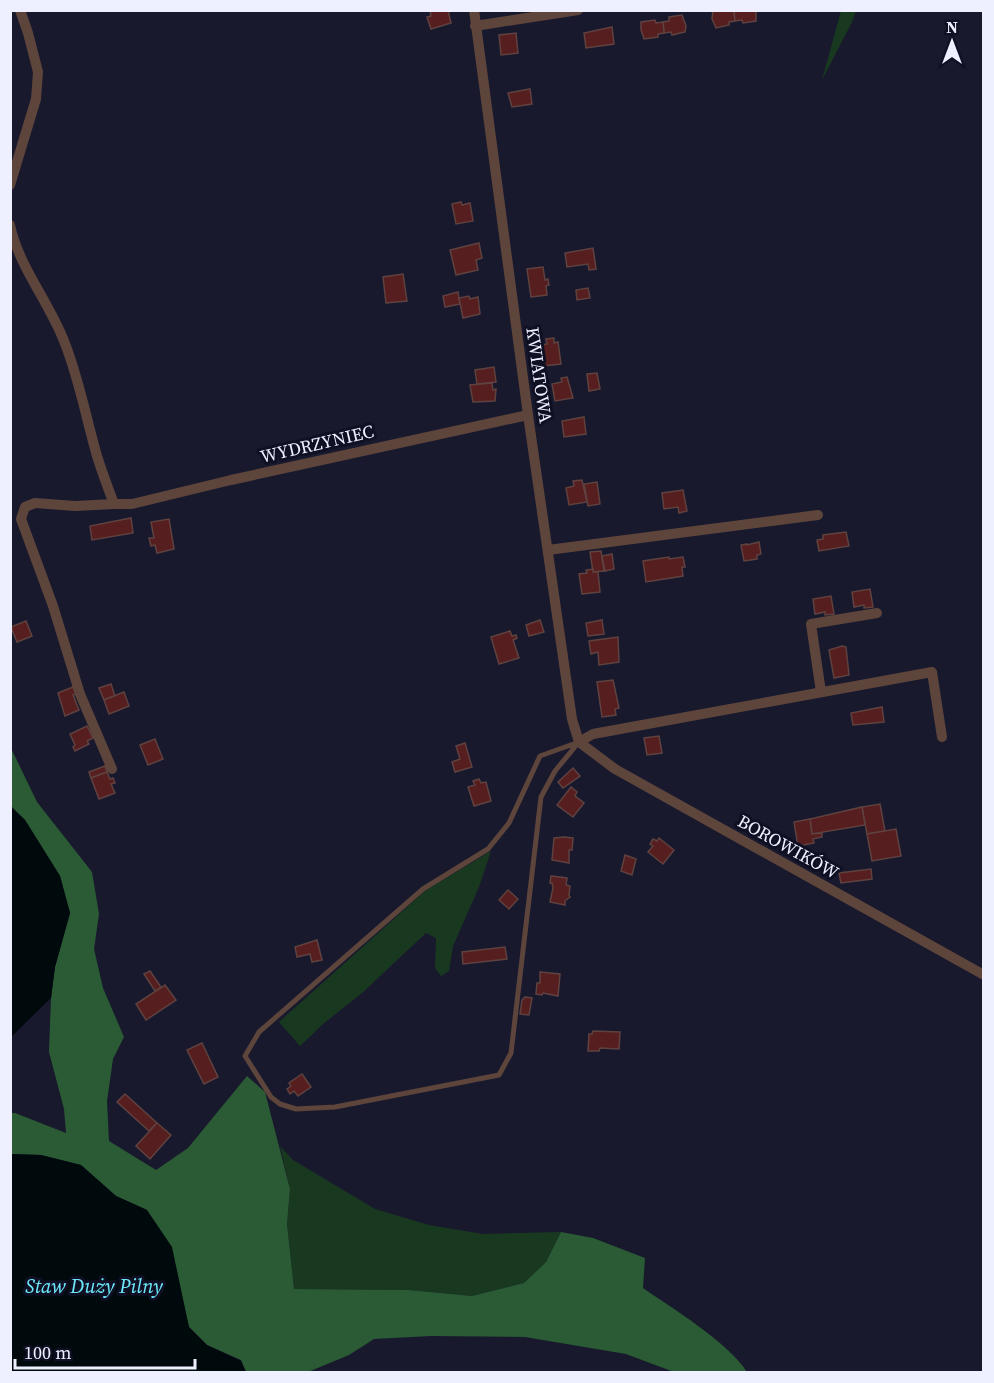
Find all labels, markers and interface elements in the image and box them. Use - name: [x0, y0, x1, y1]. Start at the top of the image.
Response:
- north arrow: [922, 12, 982, 72]
- text: N: [946, 16, 958, 38]
- street label: KWIATOWA: [520, 325, 559, 425]
- street label: WYDRZYNIEC: [258, 418, 376, 469]
- street label: BOROWIKÓW: [733, 808, 844, 885]
- water label: Staw Duży Pilny: [25, 1272, 163, 1300]
- scale bar: [15, 1332, 195, 1370]
- text: 100 m: [24, 1340, 71, 1365]

